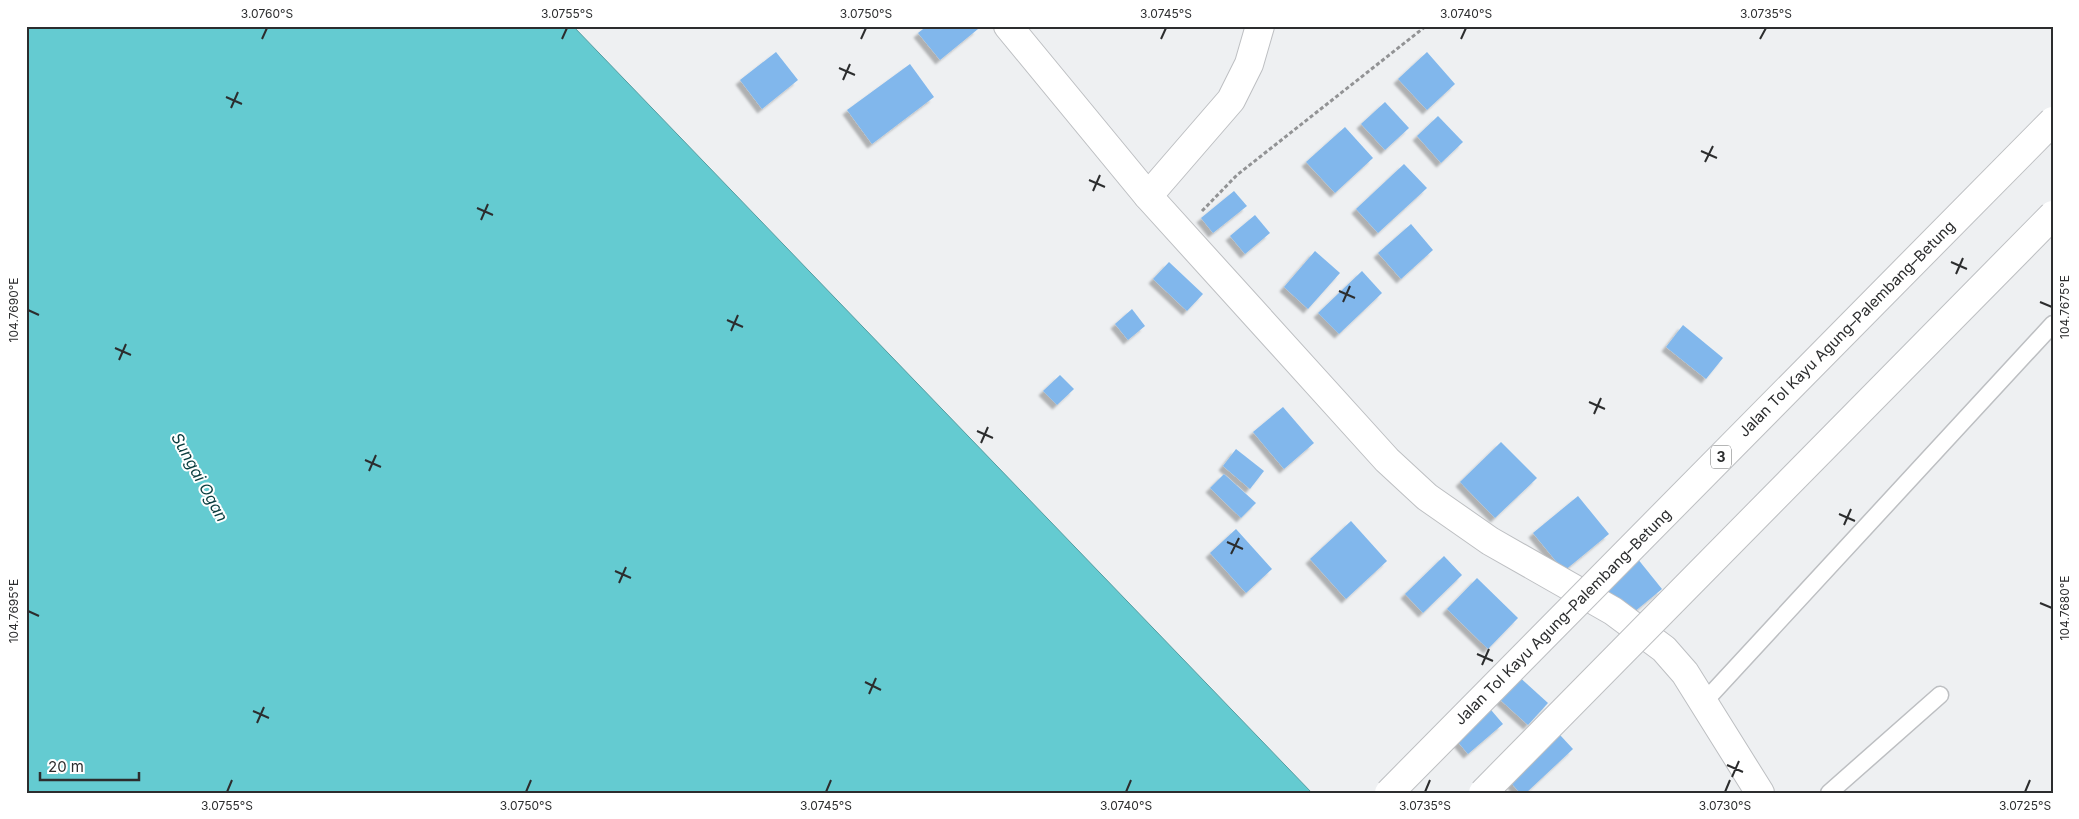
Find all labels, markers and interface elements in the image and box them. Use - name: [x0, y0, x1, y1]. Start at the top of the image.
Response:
- text: 3.0760°S: [241, 6, 294, 21]
- text: 3.0755°S: [541, 6, 593, 21]
- text: 3.0750°S: [840, 6, 892, 21]
- text: 3.0745°S: [1140, 6, 1192, 21]
- text: 3.0740°S: [1440, 6, 1492, 21]
- text: 3.0735°S: [1740, 6, 1792, 21]
- street label: Jalan Tol Kayu Agung–Palembang–Betung: [1734, 216, 1959, 441]
- text: 104.7675°E: [2057, 275, 2072, 339]
- text: 104.7690°E: [6, 278, 21, 342]
- water label: Sungai Ogan: [167, 429, 233, 525]
- road number: 3: [1711, 446, 1731, 468]
- street label: Jalan Tol Kayu Agung–Palembang–Betung: [1450, 504, 1675, 729]
- text: 104.7680°E: [2057, 576, 2072, 640]
- text: 104.7695°E: [6, 579, 21, 643]
- scale bar: [40, 749, 139, 781]
- text: 20 m: [48, 757, 84, 776]
- text: 3.0755°S: [201, 798, 253, 813]
- text: 3.0750°S: [500, 798, 552, 813]
- text: 3.0745°S: [800, 798, 852, 813]
- text: 3.0740°S: [1100, 798, 1152, 813]
- text: 3.0735°S: [1399, 798, 1451, 813]
- text: 3.0730°S: [1699, 798, 1751, 813]
- text: 3.0725°S: [1999, 798, 2051, 813]

